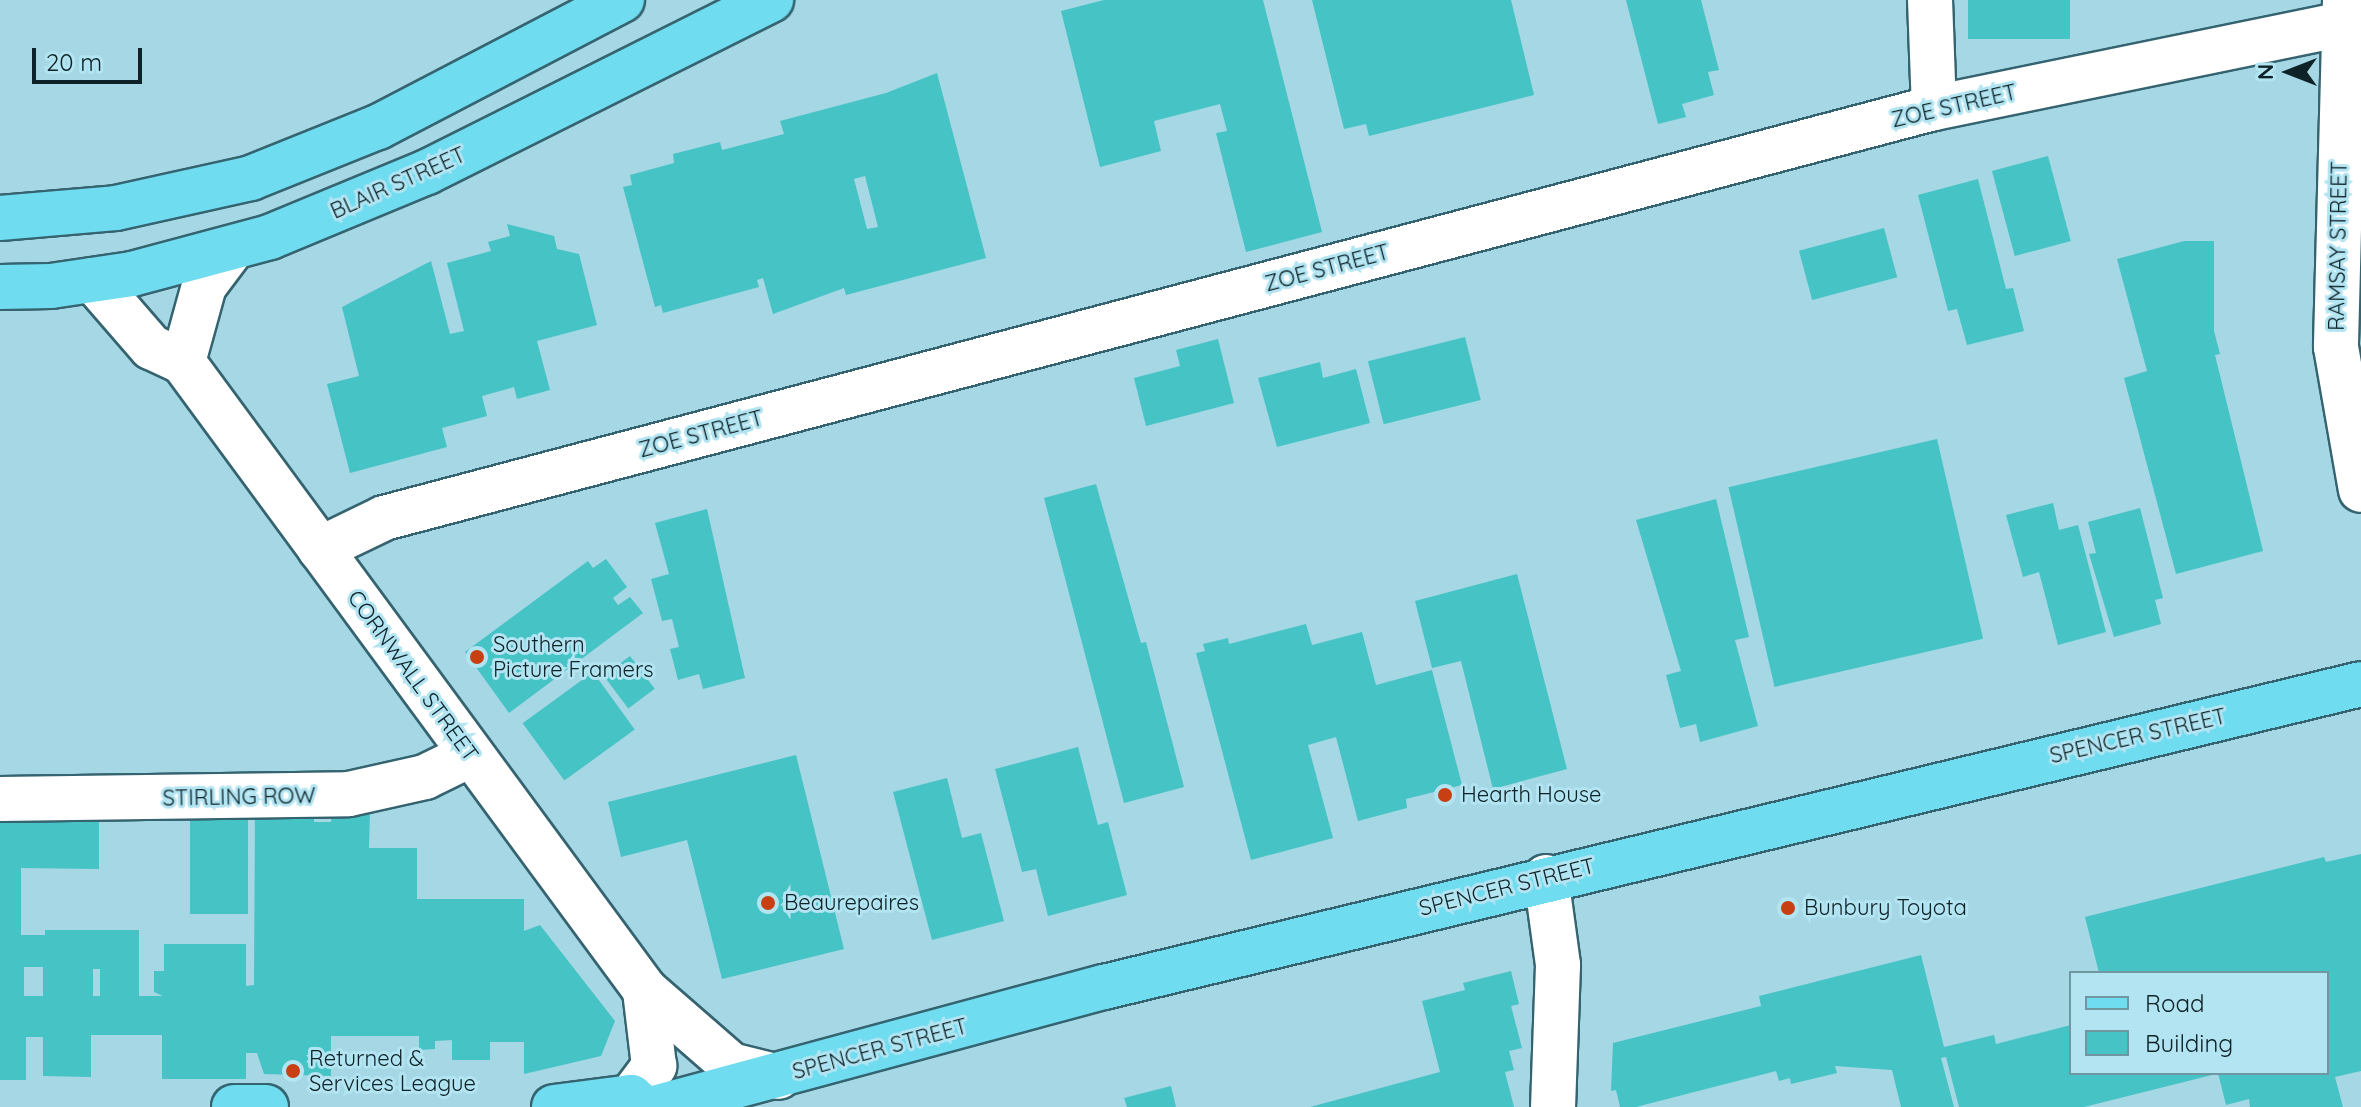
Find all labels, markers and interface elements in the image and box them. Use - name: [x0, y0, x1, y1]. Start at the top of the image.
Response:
- scale bar: [36, 32, 146, 82]
- north arrow: [2249, 32, 2329, 112]
- text: 20 m: [46, 47, 102, 77]
- text: N: [2251, 64, 2279, 80]
- street label: ZOE STREET: [1889, 79, 2019, 133]
- street label: BLAIR STREET: [326, 141, 470, 225]
- street label: RAMSAY STREET: [2323, 161, 2353, 331]
- street label: ZOE STREET: [1262, 239, 1392, 297]
- street label: ZOE STREET: [636, 405, 766, 463]
- street label: CORNWALL STREET: [342, 585, 484, 767]
- place label: Southern Picture Framers: [493, 631, 654, 682]
- marker: Southern Picture Framers: [468, 648, 486, 666]
- street label: SPENCER STREET: [2047, 703, 2229, 769]
- street label: STIRLING ROW: [162, 782, 316, 812]
- place label: Hearth House: [1461, 782, 1602, 808]
- marker: Hearth House: [1436, 786, 1454, 804]
- street label: SPENCER STREET: [1416, 852, 1598, 922]
- place label: Beaurepaires: [784, 890, 919, 916]
- marker: Beaurepaires: [759, 894, 777, 912]
- place label: Bunbury Toyota: [1804, 895, 1967, 921]
- marker: Bunbury Toyota: [1779, 899, 1797, 917]
- legend: [2069, 971, 2329, 1075]
- text: Road: [2145, 988, 2205, 1018]
- street label: SPENCER STREET: [790, 1013, 970, 1085]
- text: Building: [2145, 1028, 2233, 1058]
- place label: Returned & Services League: [309, 1045, 476, 1096]
- marker: Returned & Services League: [284, 1062, 302, 1080]

